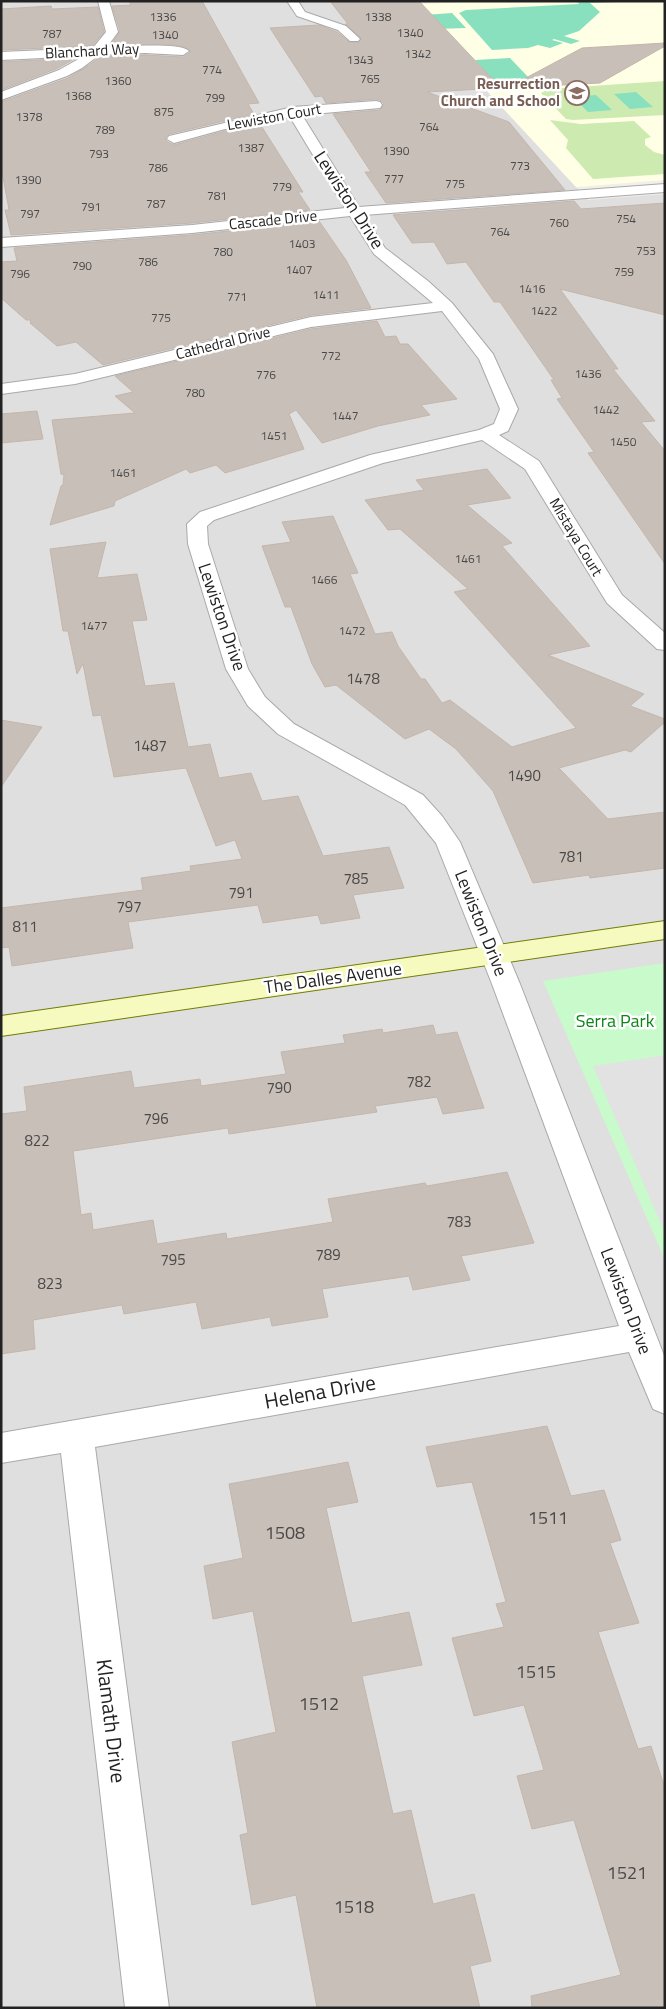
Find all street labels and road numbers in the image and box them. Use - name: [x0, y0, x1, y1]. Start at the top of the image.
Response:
- street label: Blanchard Way: [44, 37, 140, 64]
- street label: Lewiston Court: [225, 97, 324, 136]
- street label: Lewiston Drive: [307, 145, 391, 254]
- street label: Cascade Drive: [228, 203, 318, 236]
- street label: Cathedral Drive: [173, 320, 273, 365]
- street label: Mistaya Court: [544, 493, 609, 581]
- street label: Lewiston Drive: [191, 559, 254, 674]
- street label: Lewiston Drive: [448, 866, 515, 980]
- street label: The Dalles Avenue: [262, 954, 404, 1001]
- street label: Lewiston Drive: [594, 1244, 659, 1358]
- street label: Helena Drive: [262, 1365, 378, 1417]
- street label: Klamath Drive: [89, 1657, 135, 1785]

